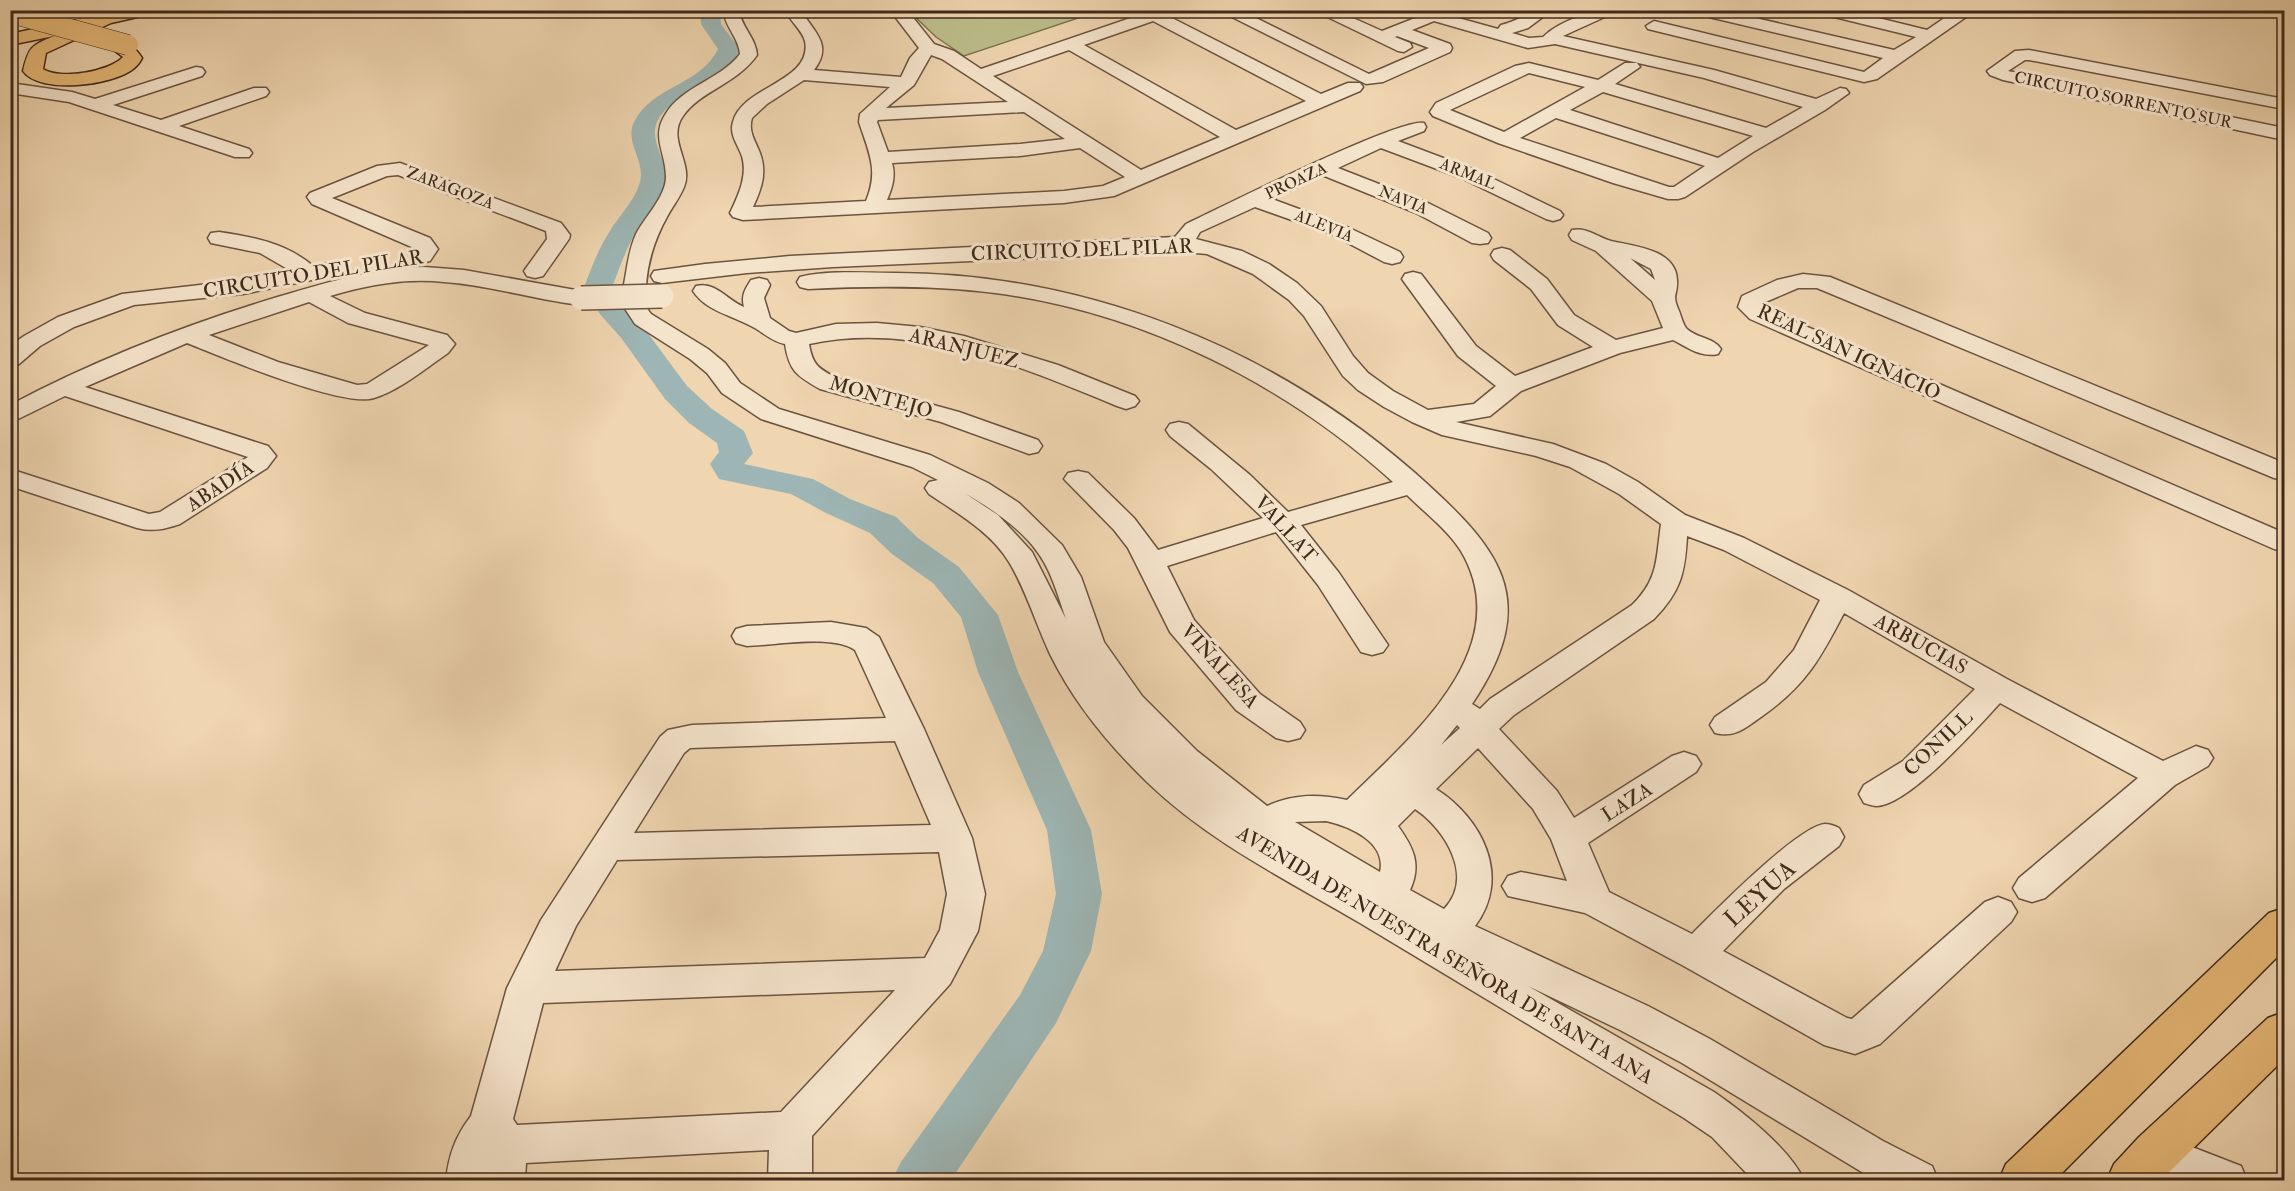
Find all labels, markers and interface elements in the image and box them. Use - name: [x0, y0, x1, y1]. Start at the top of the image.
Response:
- street label: CIRCUITO SORRENTO SUR: [2012, 67, 2234, 133]
- street label: ARMAL: [1436, 153, 1499, 194]
- street label: PROAZA: [1262, 158, 1330, 204]
- street label: ZARAGOZA: [403, 162, 497, 214]
- street label: NAVIA: [1376, 181, 1430, 219]
- street label: ALEVIA: [1291, 205, 1356, 247]
- street label: CIRCUITO DEL PILAR: [970, 234, 1194, 266]
- street label: CIRCUITO DEL PILAR: [201, 244, 425, 304]
- street label: REAL SAN IGNACIO: [1753, 298, 1945, 406]
- street label: ARANJUEZ: [906, 322, 1021, 374]
- street label: MONTEJO: [826, 370, 936, 424]
- street label: ABADÍA: [180, 454, 259, 518]
- street label: VALLAT: [1249, 490, 1323, 568]
- street label: ARBUCIAS: [1869, 608, 1972, 680]
- street label: VIÑALESA: [1176, 618, 1265, 714]
- street label: CONILL: [1898, 704, 1978, 781]
- street label: LAZA: [1597, 777, 1657, 827]
- street label: AVENIDA DE NUESTRA SEÑORA DE SANTA ANA: [1232, 819, 1658, 1090]
- street label: LEYUA: [1718, 854, 1802, 934]

